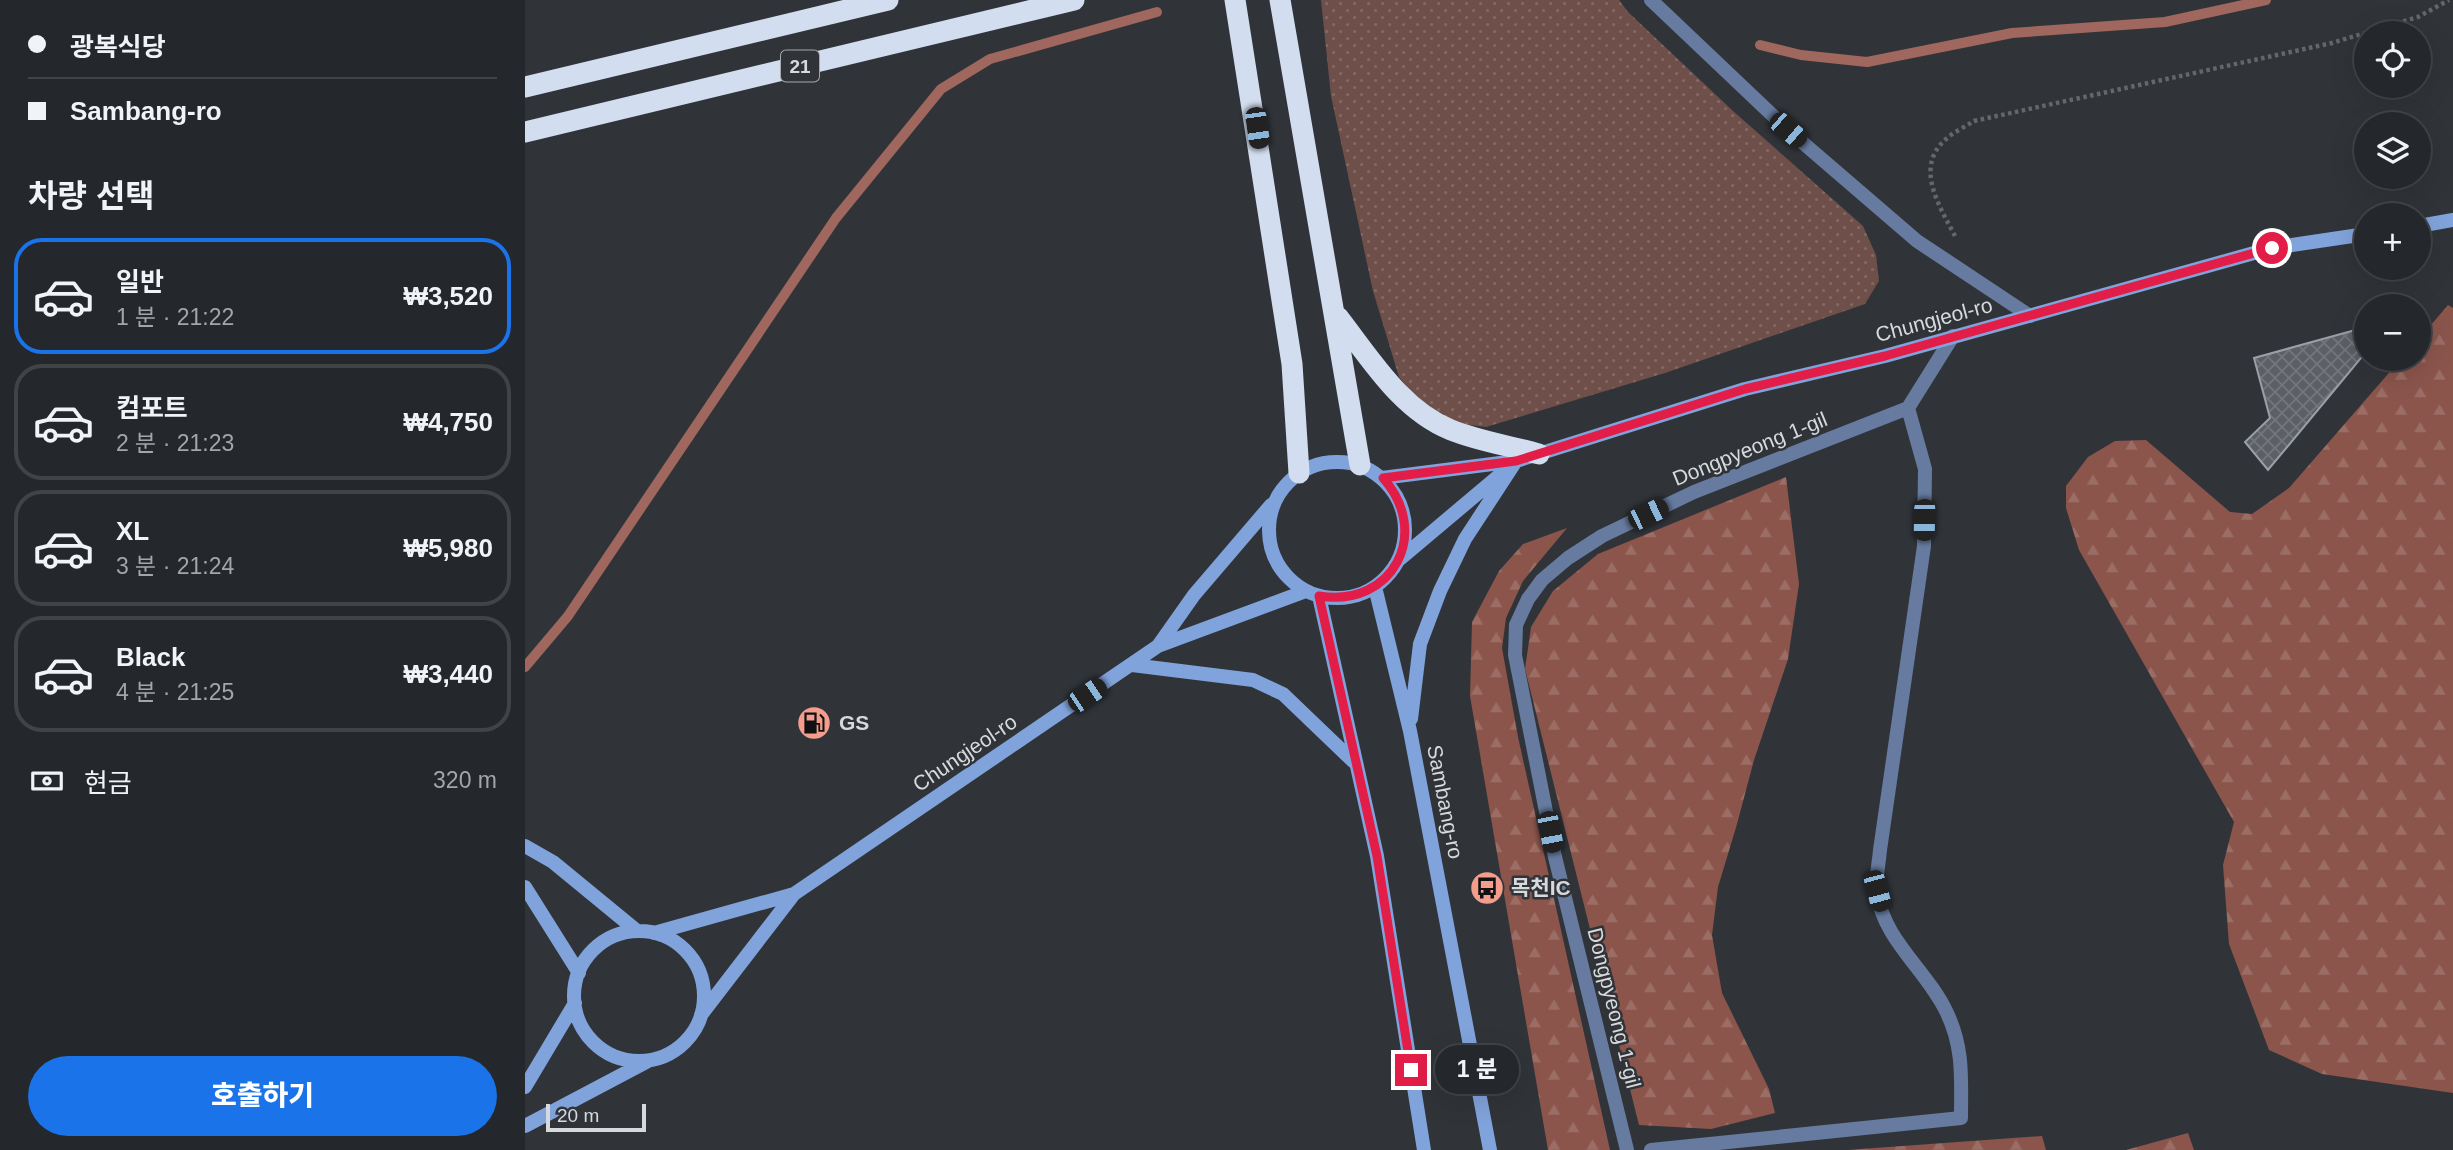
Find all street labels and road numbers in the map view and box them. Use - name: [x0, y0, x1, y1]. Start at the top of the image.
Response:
- road number: 21: [781, 50, 819, 82]
- street label: Chungjeol-ro: [1873, 293, 1995, 346]
- street label: Dongpyeong 1-gil: [1669, 407, 1830, 490]
- street label: Chungjeol-ro: [908, 709, 1021, 796]
- street label: Sambang-ro: [1423, 743, 1468, 861]
- street label: Dongpyeong 1-gil: [1583, 925, 1646, 1091]

